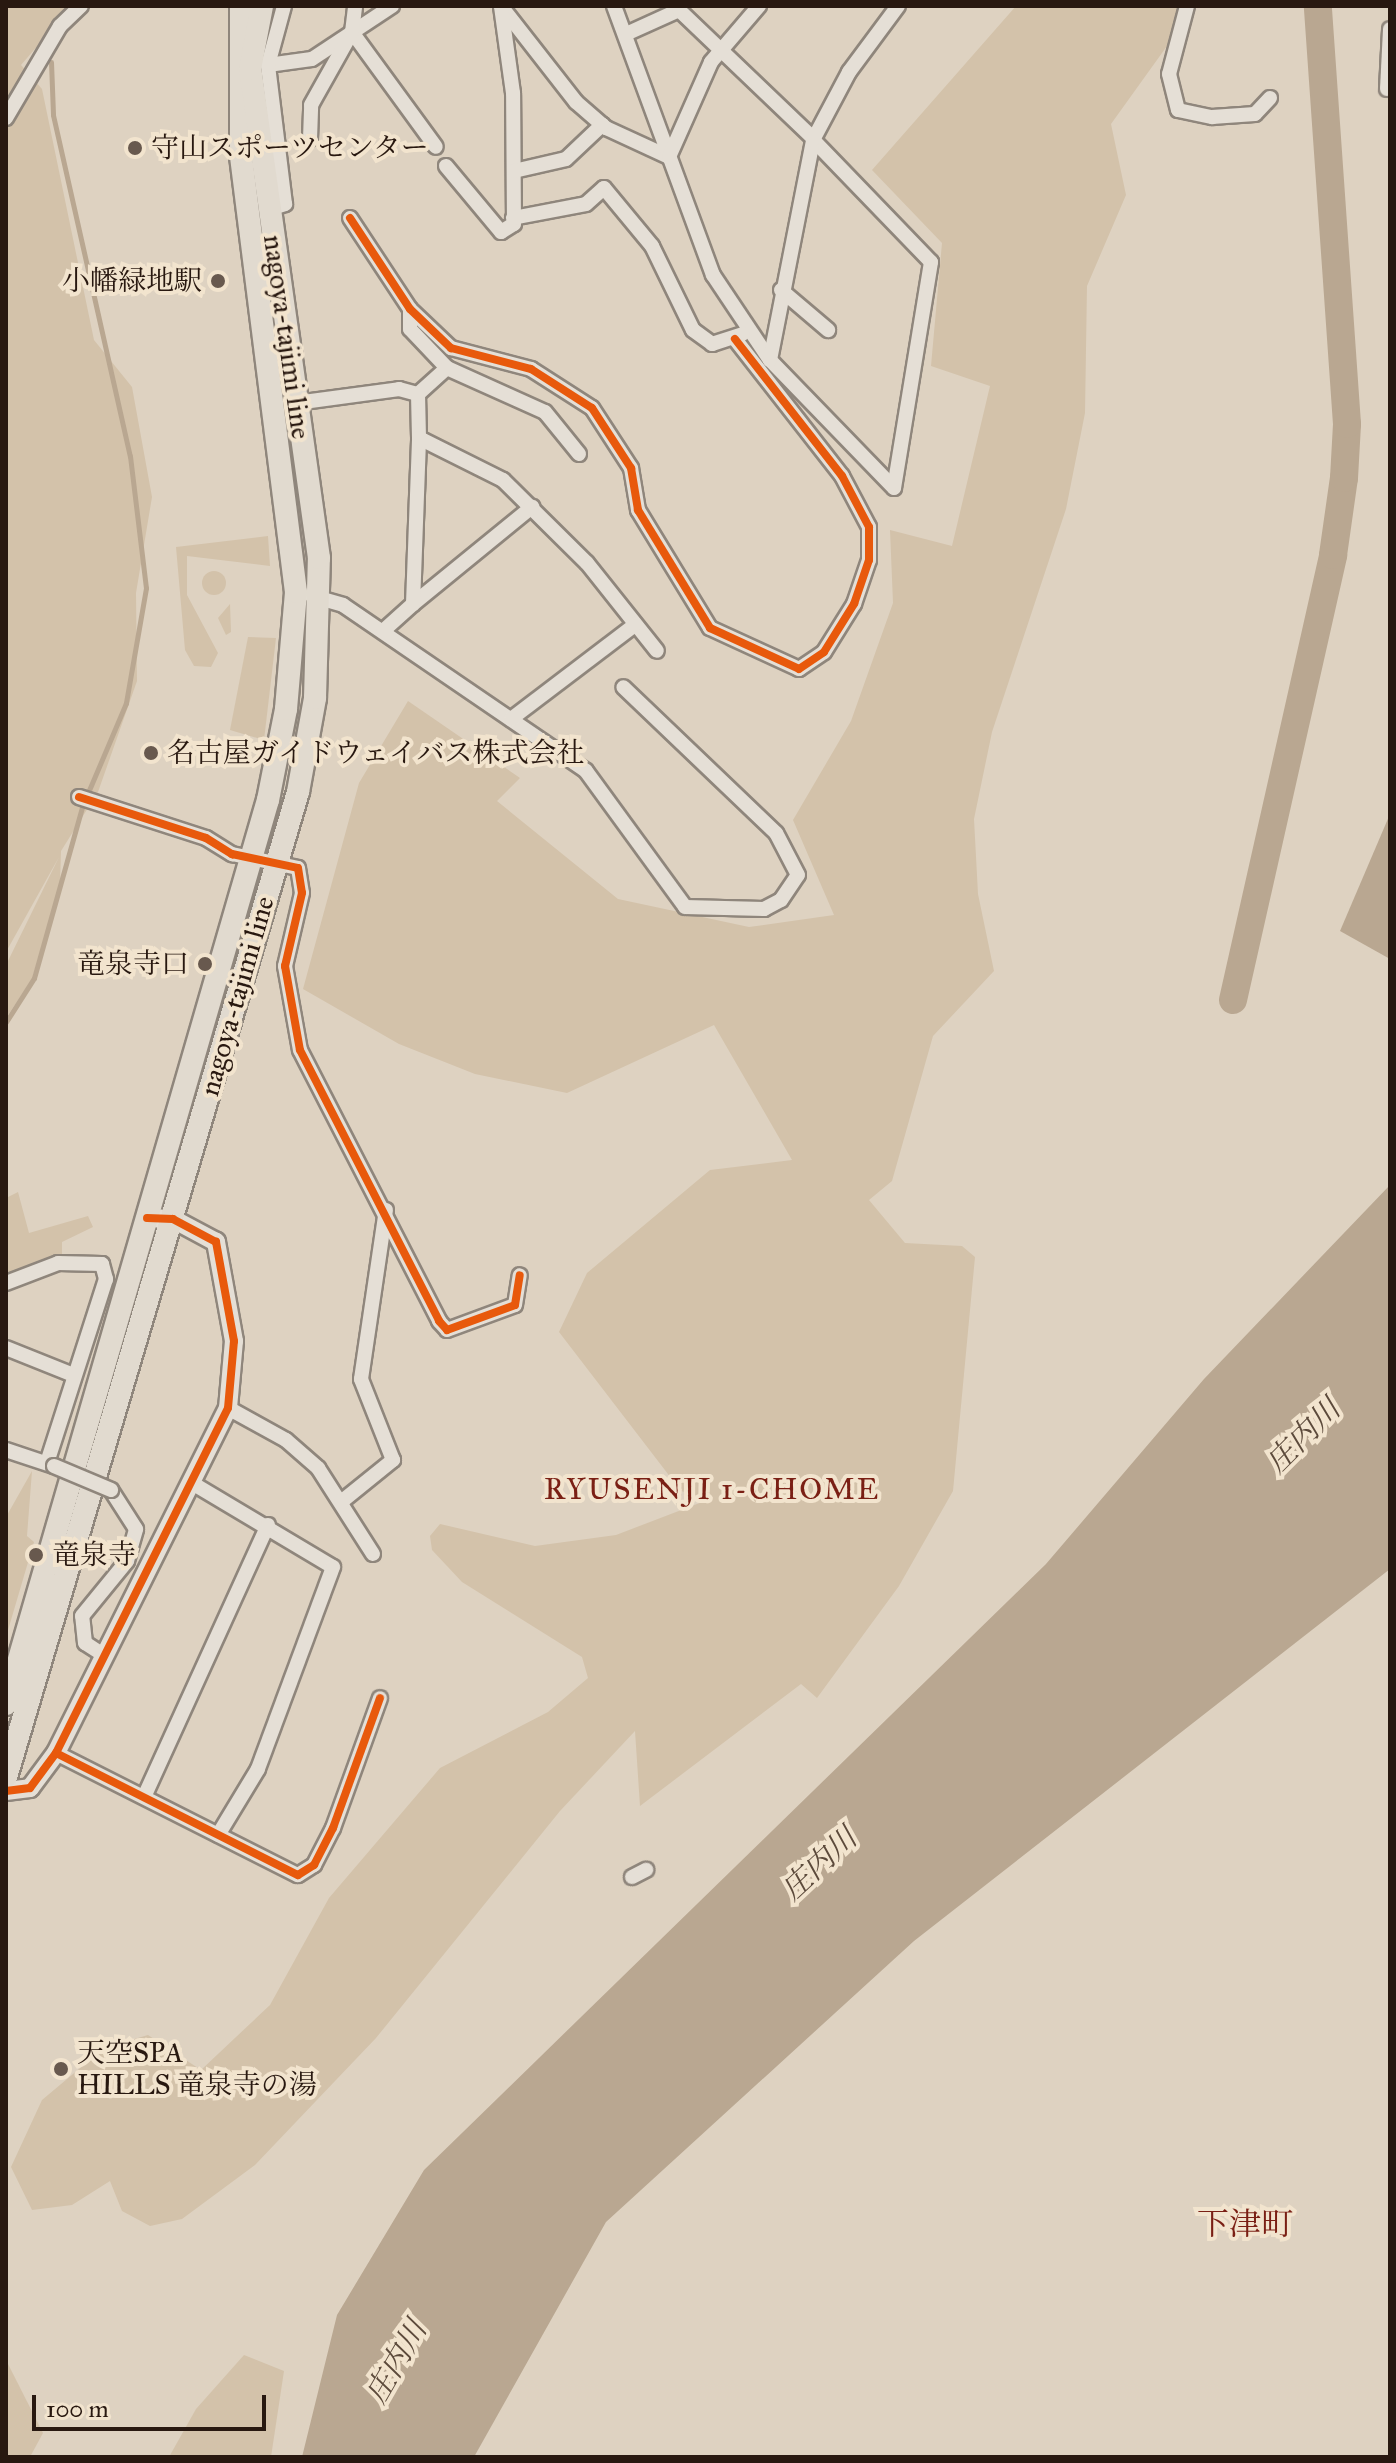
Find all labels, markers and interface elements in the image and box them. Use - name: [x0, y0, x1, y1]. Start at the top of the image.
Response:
- place label: 守山スポーツセンター: [151, 131, 431, 165]
- marker: 守山スポーツセンター: [126, 139, 144, 157]
- street label: nagoya-tajimi line: [256, 233, 318, 441]
- place label: 小幡緑地駅: [62, 264, 202, 298]
- marker: 小幡緑地駅: [209, 272, 227, 290]
- place label: 名古屋ガイドウェイバス株式会社: [167, 736, 587, 770]
- marker: 名古屋ガイドウェイバス株式会社: [142, 744, 160, 762]
- street label: nagoya-tajimi line: [192, 892, 282, 1100]
- place label: 竜泉寺口: [77, 947, 189, 981]
- marker: 竜泉寺口: [196, 955, 214, 973]
- water label: 庄内川: [1258, 1391, 1348, 1481]
- district label: RYUSENJI 1-CHOME: [544, 1471, 880, 1507]
- place label: 竜泉寺: [52, 1538, 136, 1572]
- marker: 竜泉寺: [27, 1546, 45, 1564]
- water label: 庄内川: [774, 1820, 864, 1908]
- place label: 天空SPA HILLS 竜泉寺の湯: [77, 2036, 317, 2102]
- marker: 天空SPA HILLS 竜泉寺の湯: [52, 2060, 70, 2078]
- district label: 下津町: [1197, 2206, 1293, 2244]
- water label: 庄内川: [358, 2314, 434, 2410]
- scale bar: [36, 2379, 270, 2429]
- text: 100 m: [46, 2394, 109, 2424]

